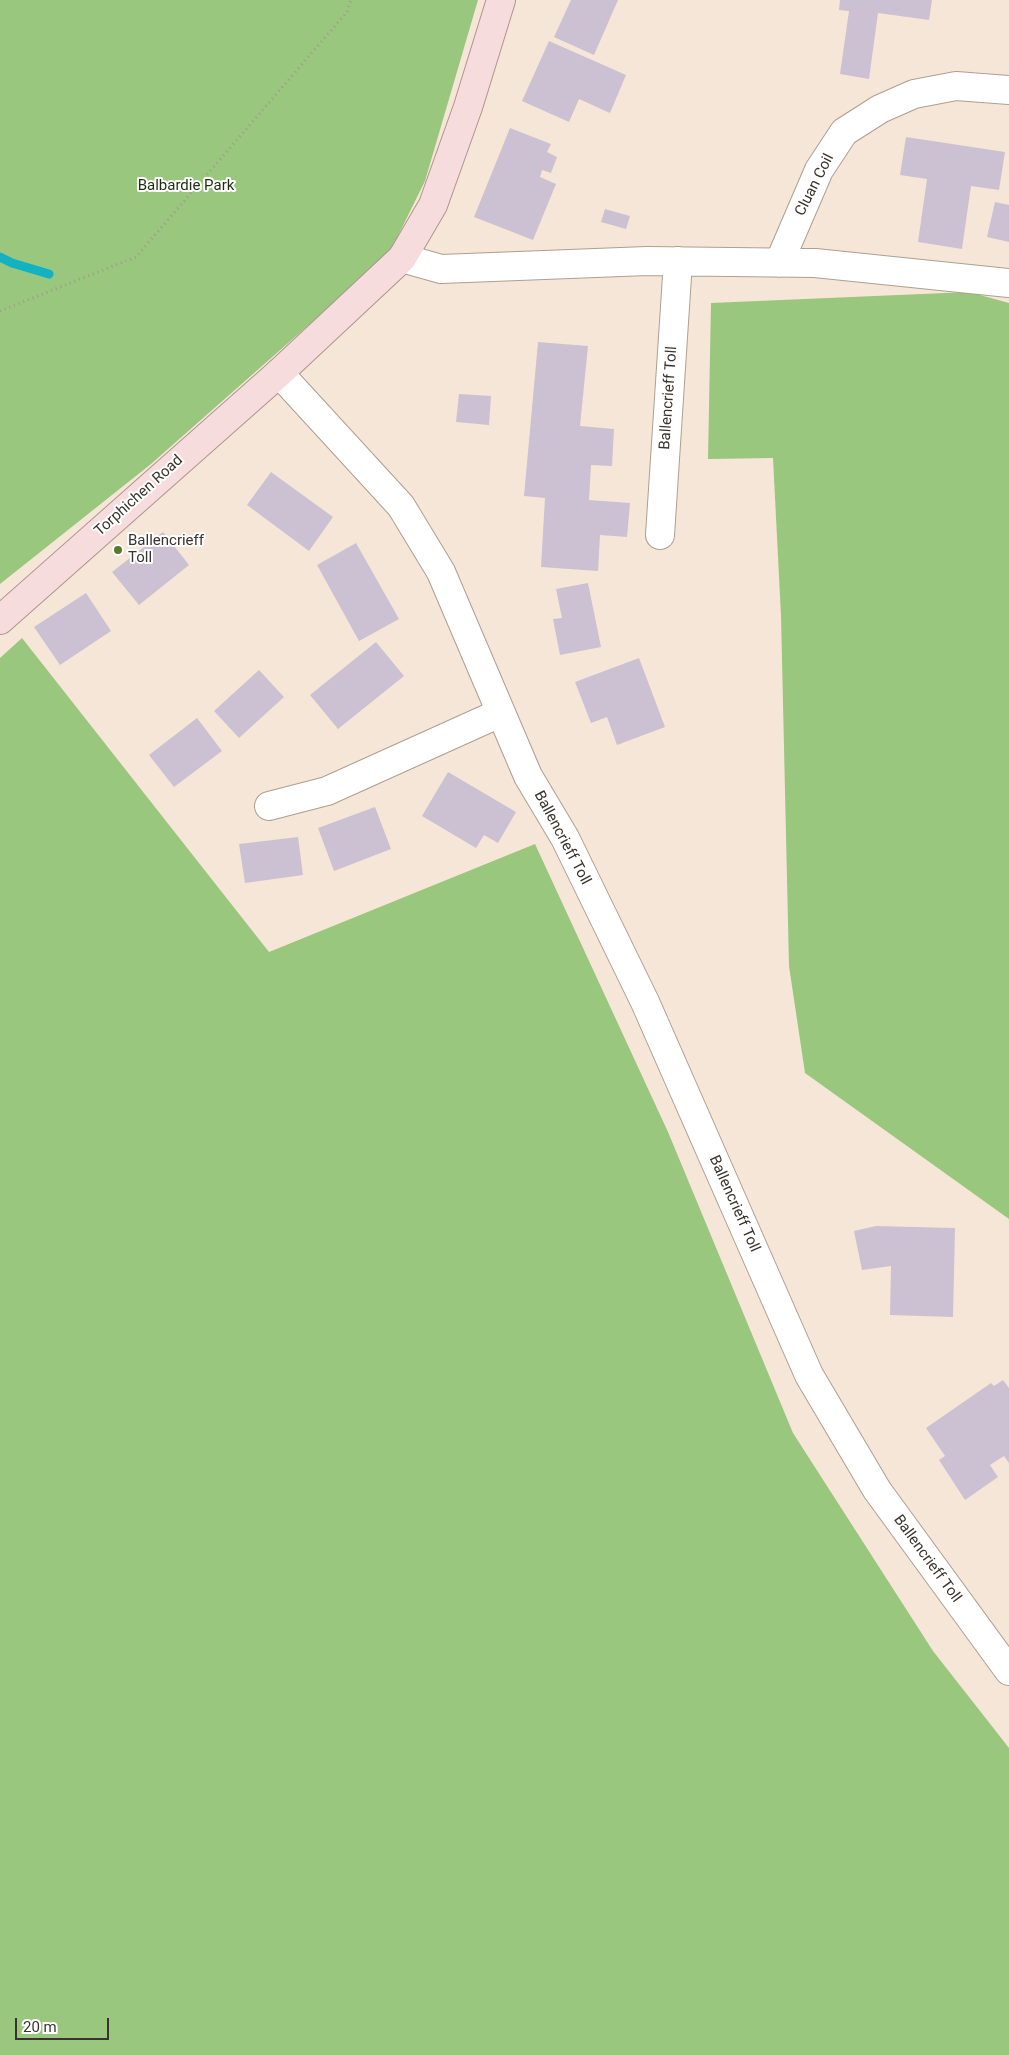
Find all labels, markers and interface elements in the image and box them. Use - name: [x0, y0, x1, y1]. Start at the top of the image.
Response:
- street label: Cluan Coil: [792, 151, 838, 219]
- park label: Balbardie Park: [138, 177, 234, 195]
- street label: Ballencrieff Toll: [656, 346, 682, 450]
- street label: Torphichen Road: [91, 452, 187, 540]
- place label: Ballencrieff Toll: [128, 532, 204, 567]
- marker: Ballencrieff Toll: [112, 544, 124, 556]
- street label: Ballencrieff Toll: [530, 788, 594, 888]
- street label: Ballencrieff Toll: [705, 1153, 763, 1255]
- street label: Ballencrieff Toll: [889, 1512, 965, 1606]
- scale bar: [18, 2008, 111, 2040]
- text: 20 m: [23, 2018, 57, 2036]

